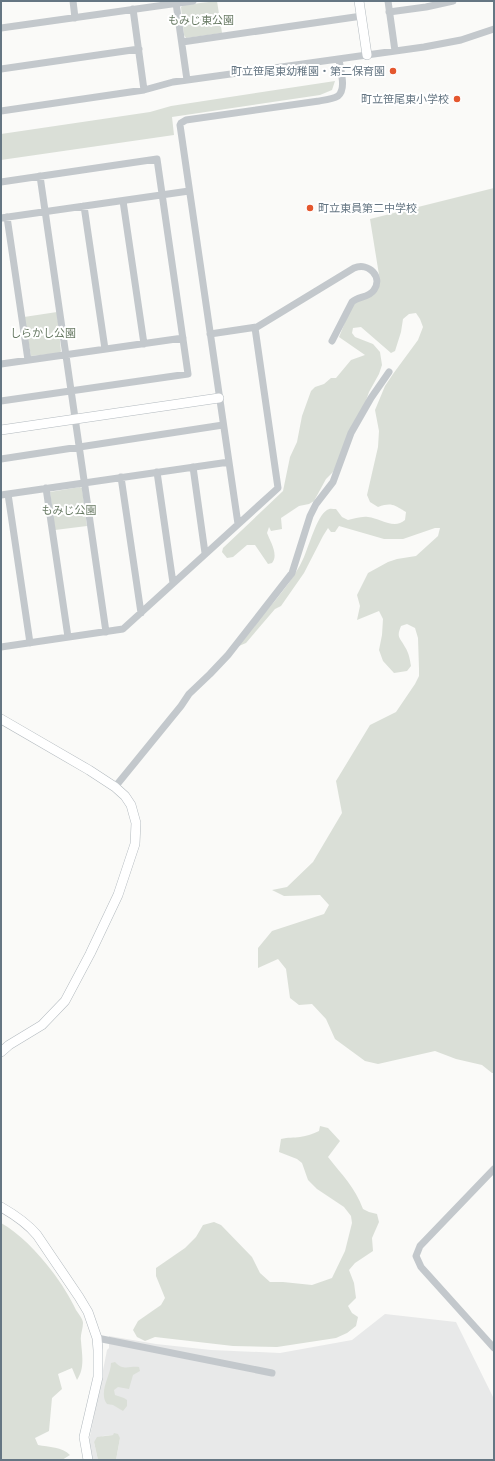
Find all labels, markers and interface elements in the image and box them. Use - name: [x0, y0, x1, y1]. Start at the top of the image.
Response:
- park label: もみじ東公園: [168, 14, 234, 27]
- place label: 町立笹尾東幼稚園・第二保育園: [231, 65, 385, 78]
- marker: 町立笹尾東幼稚園・第二保育園: [388, 66, 398, 76]
- place label: 町立笹尾東小学校: [361, 93, 449, 106]
- marker: 町立笹尾東小学校: [452, 94, 462, 104]
- place label: 町立東員第二中学校: [318, 202, 417, 215]
- marker: 町立東員第二中学校: [305, 203, 315, 213]
- park label: しらかし公園: [10, 327, 76, 340]
- park label: もみじ公園: [42, 504, 97, 517]

